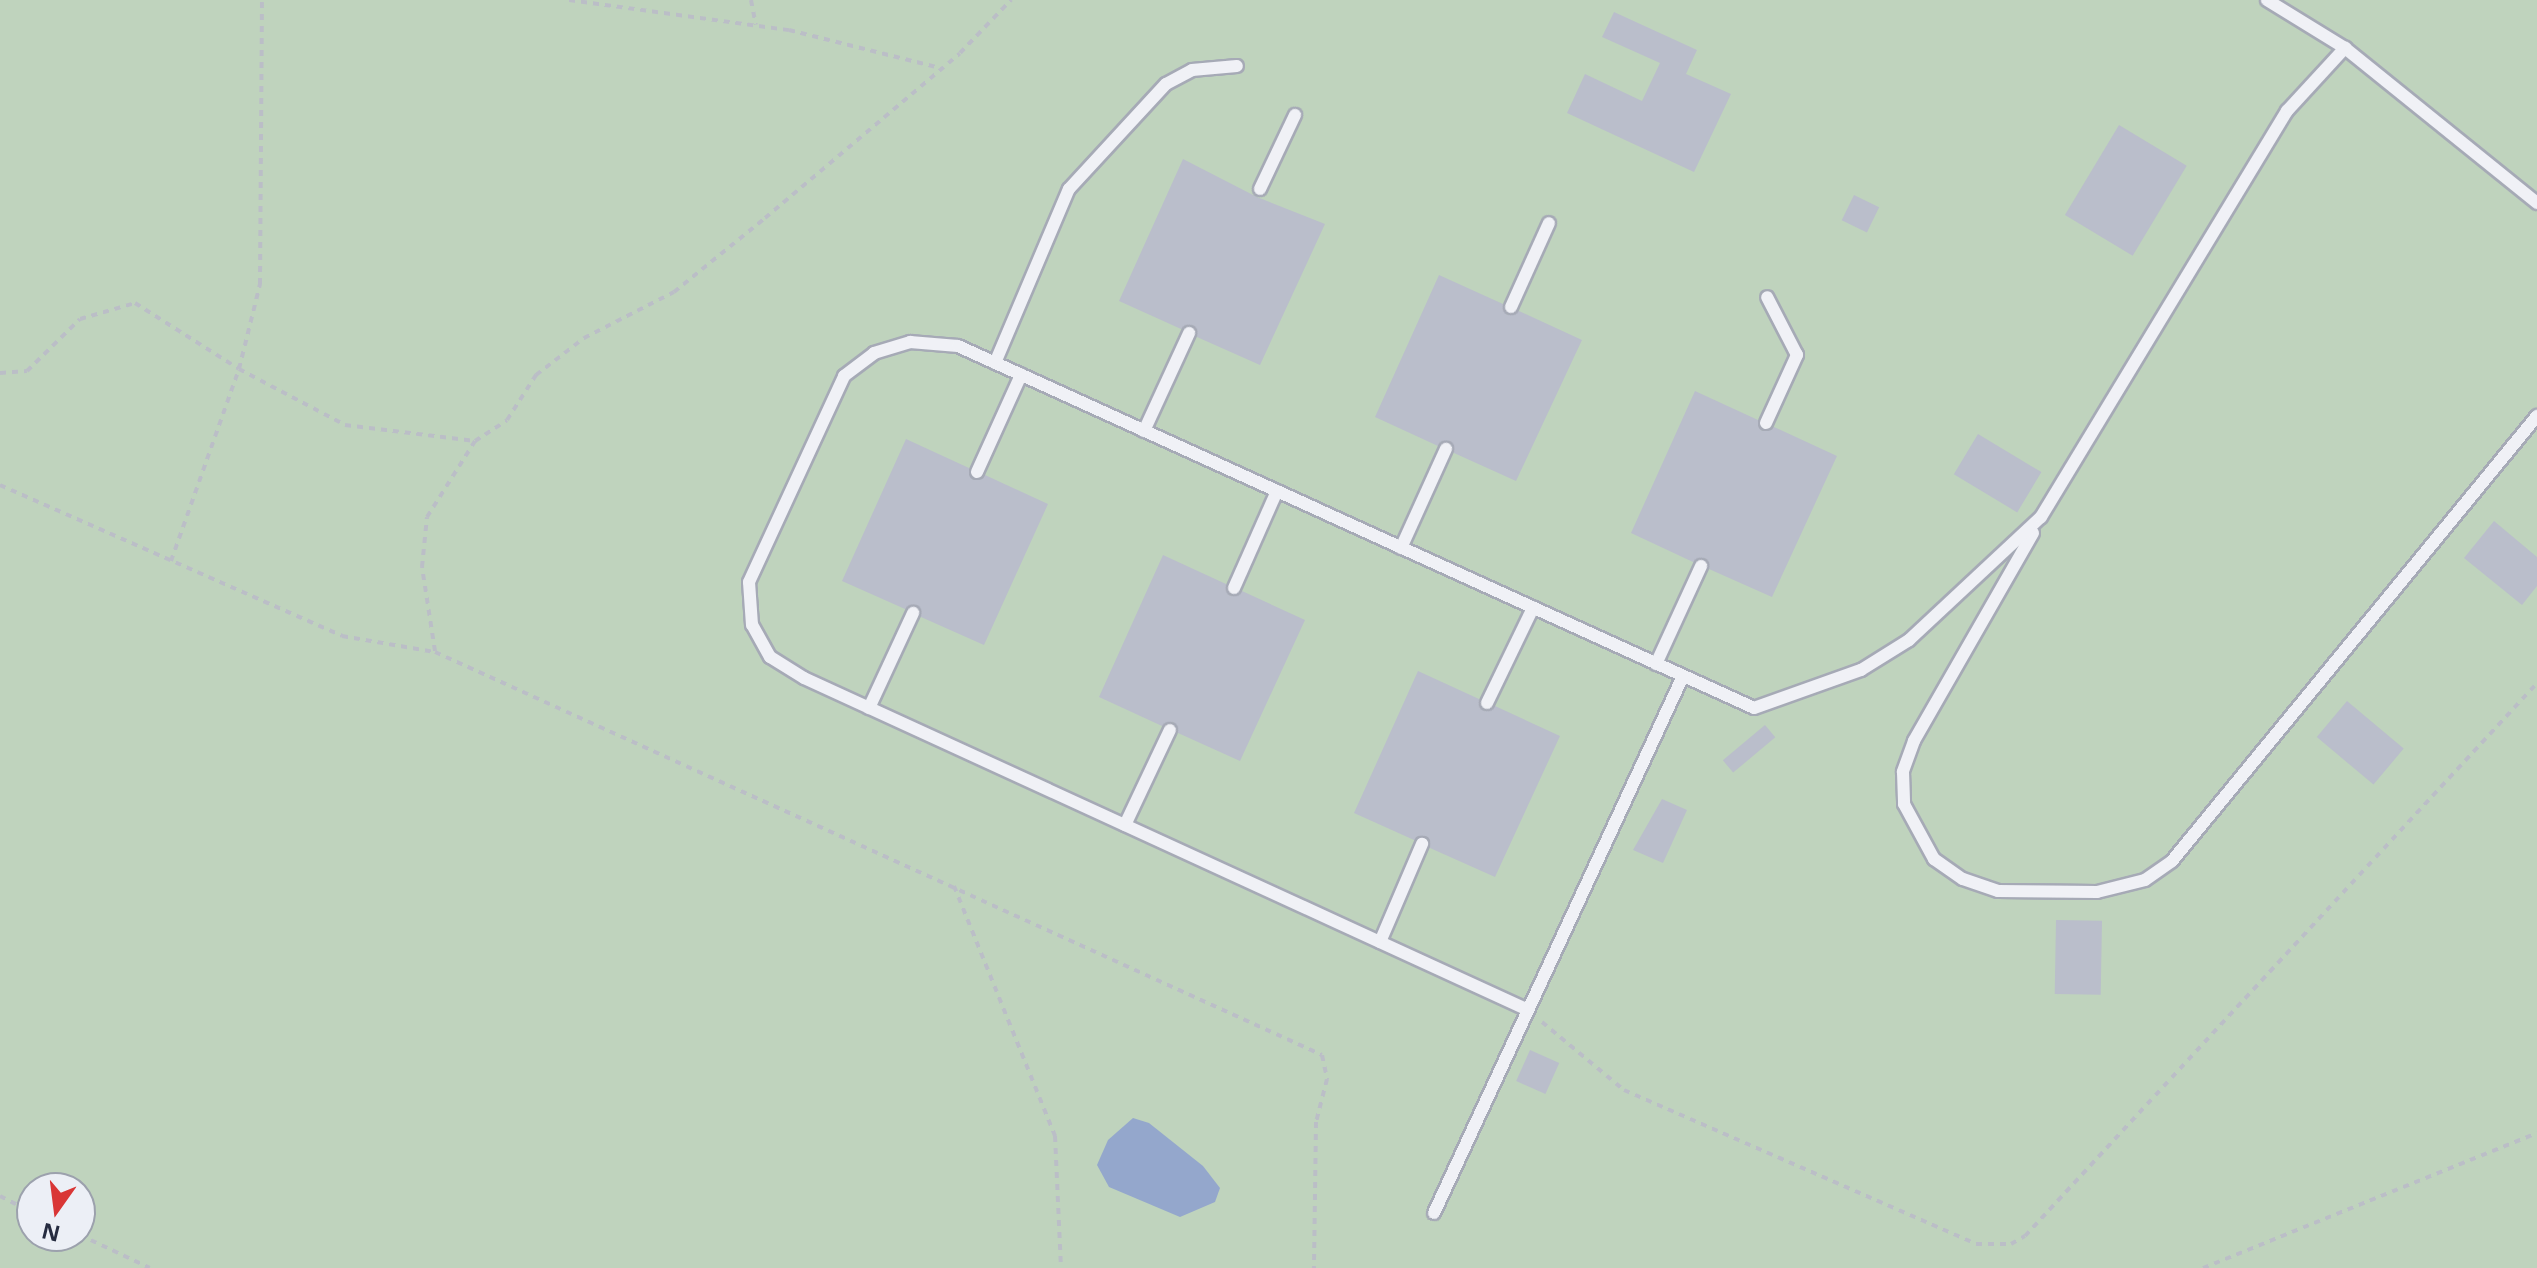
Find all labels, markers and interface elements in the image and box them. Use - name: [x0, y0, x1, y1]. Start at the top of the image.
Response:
- north arrow: [16, 1172, 96, 1252]
- text: N: [38, 1217, 63, 1250]

